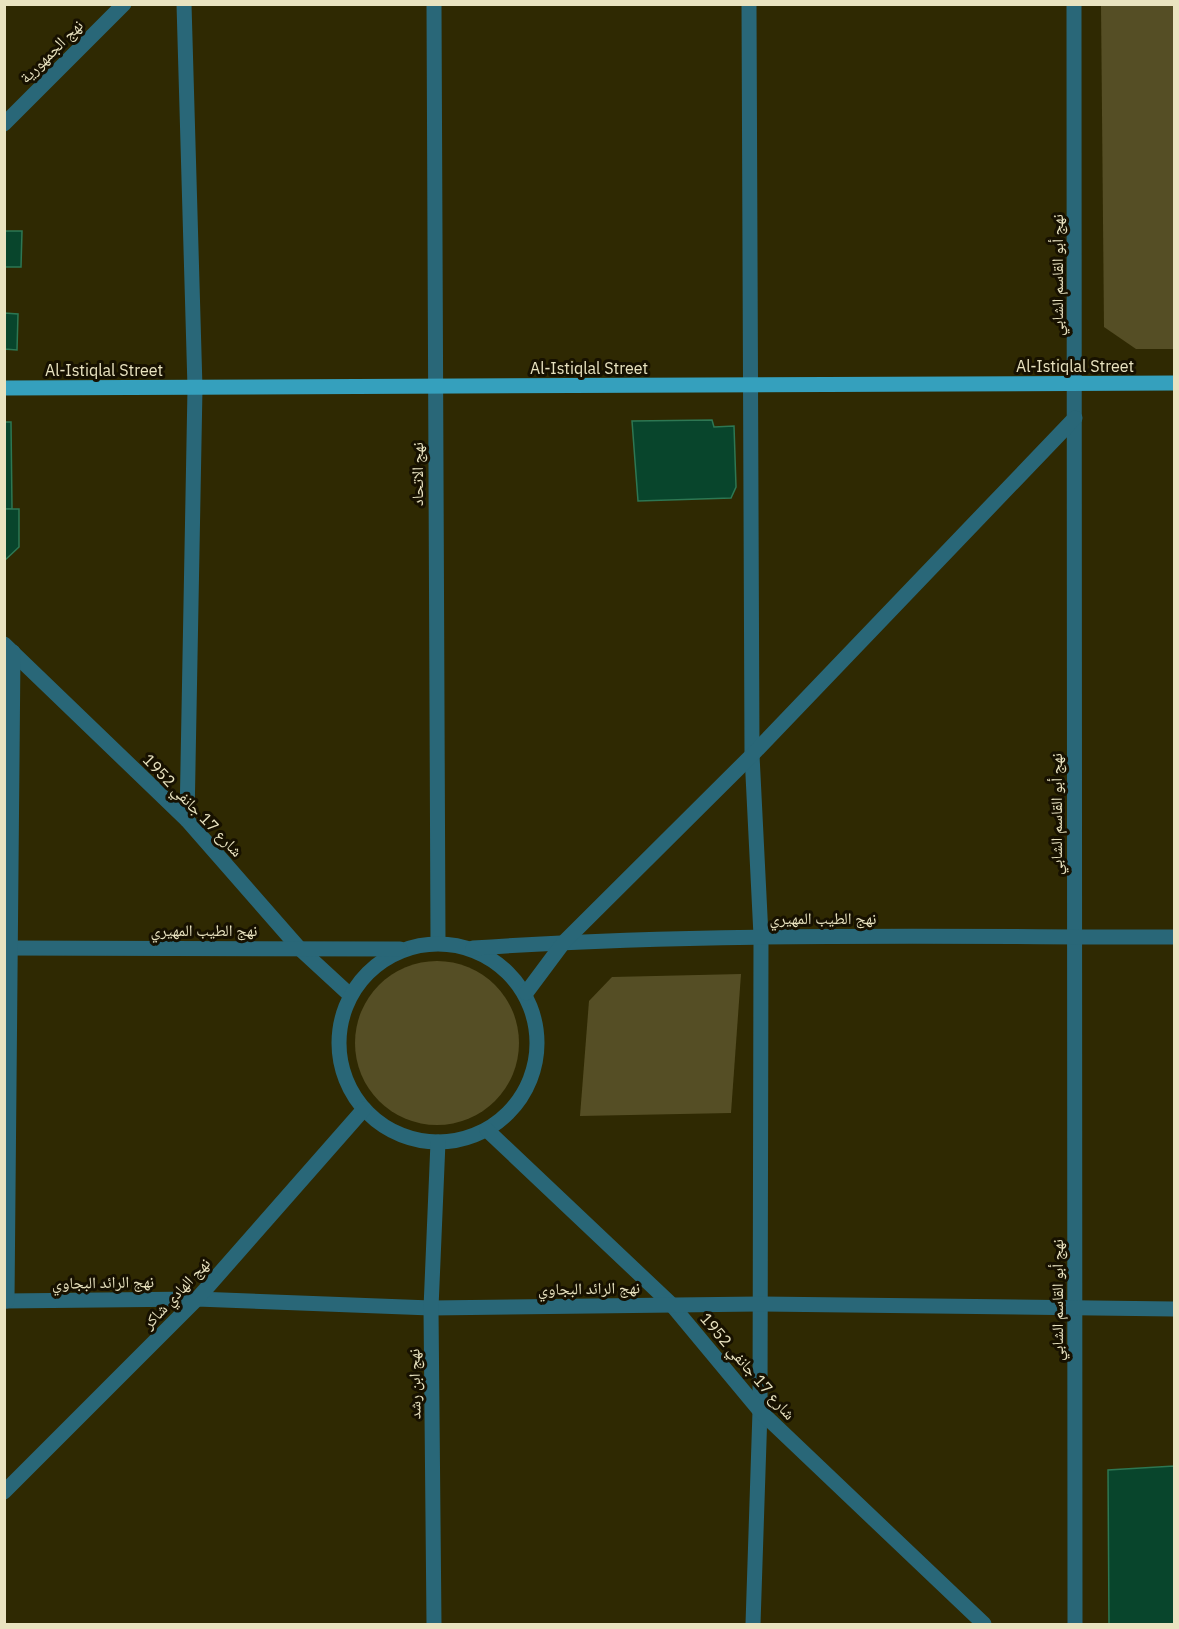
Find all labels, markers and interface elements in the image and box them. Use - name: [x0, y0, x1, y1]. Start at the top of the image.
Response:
- street label: نهج الجمهورية: [15, 15, 88, 88]
- street label: نهج أبو القاسم الشابي: [1047, 214, 1070, 336]
- street label: Al-Istiqlal Street: [1016, 356, 1134, 376]
- street label: Al-Istiqlal Street: [530, 358, 648, 378]
- street label: Al-Istiqlal Street: [45, 360, 163, 380]
- street label: نهج الاتحاد: [407, 442, 428, 506]
- street label: شارع 17 جانفي 1952: [137, 749, 247, 863]
- street label: نهج أبو القاسم الشابي: [1046, 753, 1069, 875]
- street label: نهج الطيب المهيري: [770, 908, 876, 931]
- street label: نهج الطيب المهيري: [151, 920, 257, 943]
- street label: نهج أبو القاسم الشابي: [1047, 1239, 1070, 1361]
- street label: نهج الهادي شاكر: [137, 1253, 216, 1336]
- street label: نهج الرائد البجاوي: [52, 1271, 154, 1296]
- street label: نهج الرائد البجاوي: [538, 1277, 640, 1302]
- street label: شارع 17 جانفي 1952: [694, 1308, 800, 1426]
- street label: نهج ابن رشد: [403, 1349, 426, 1419]

